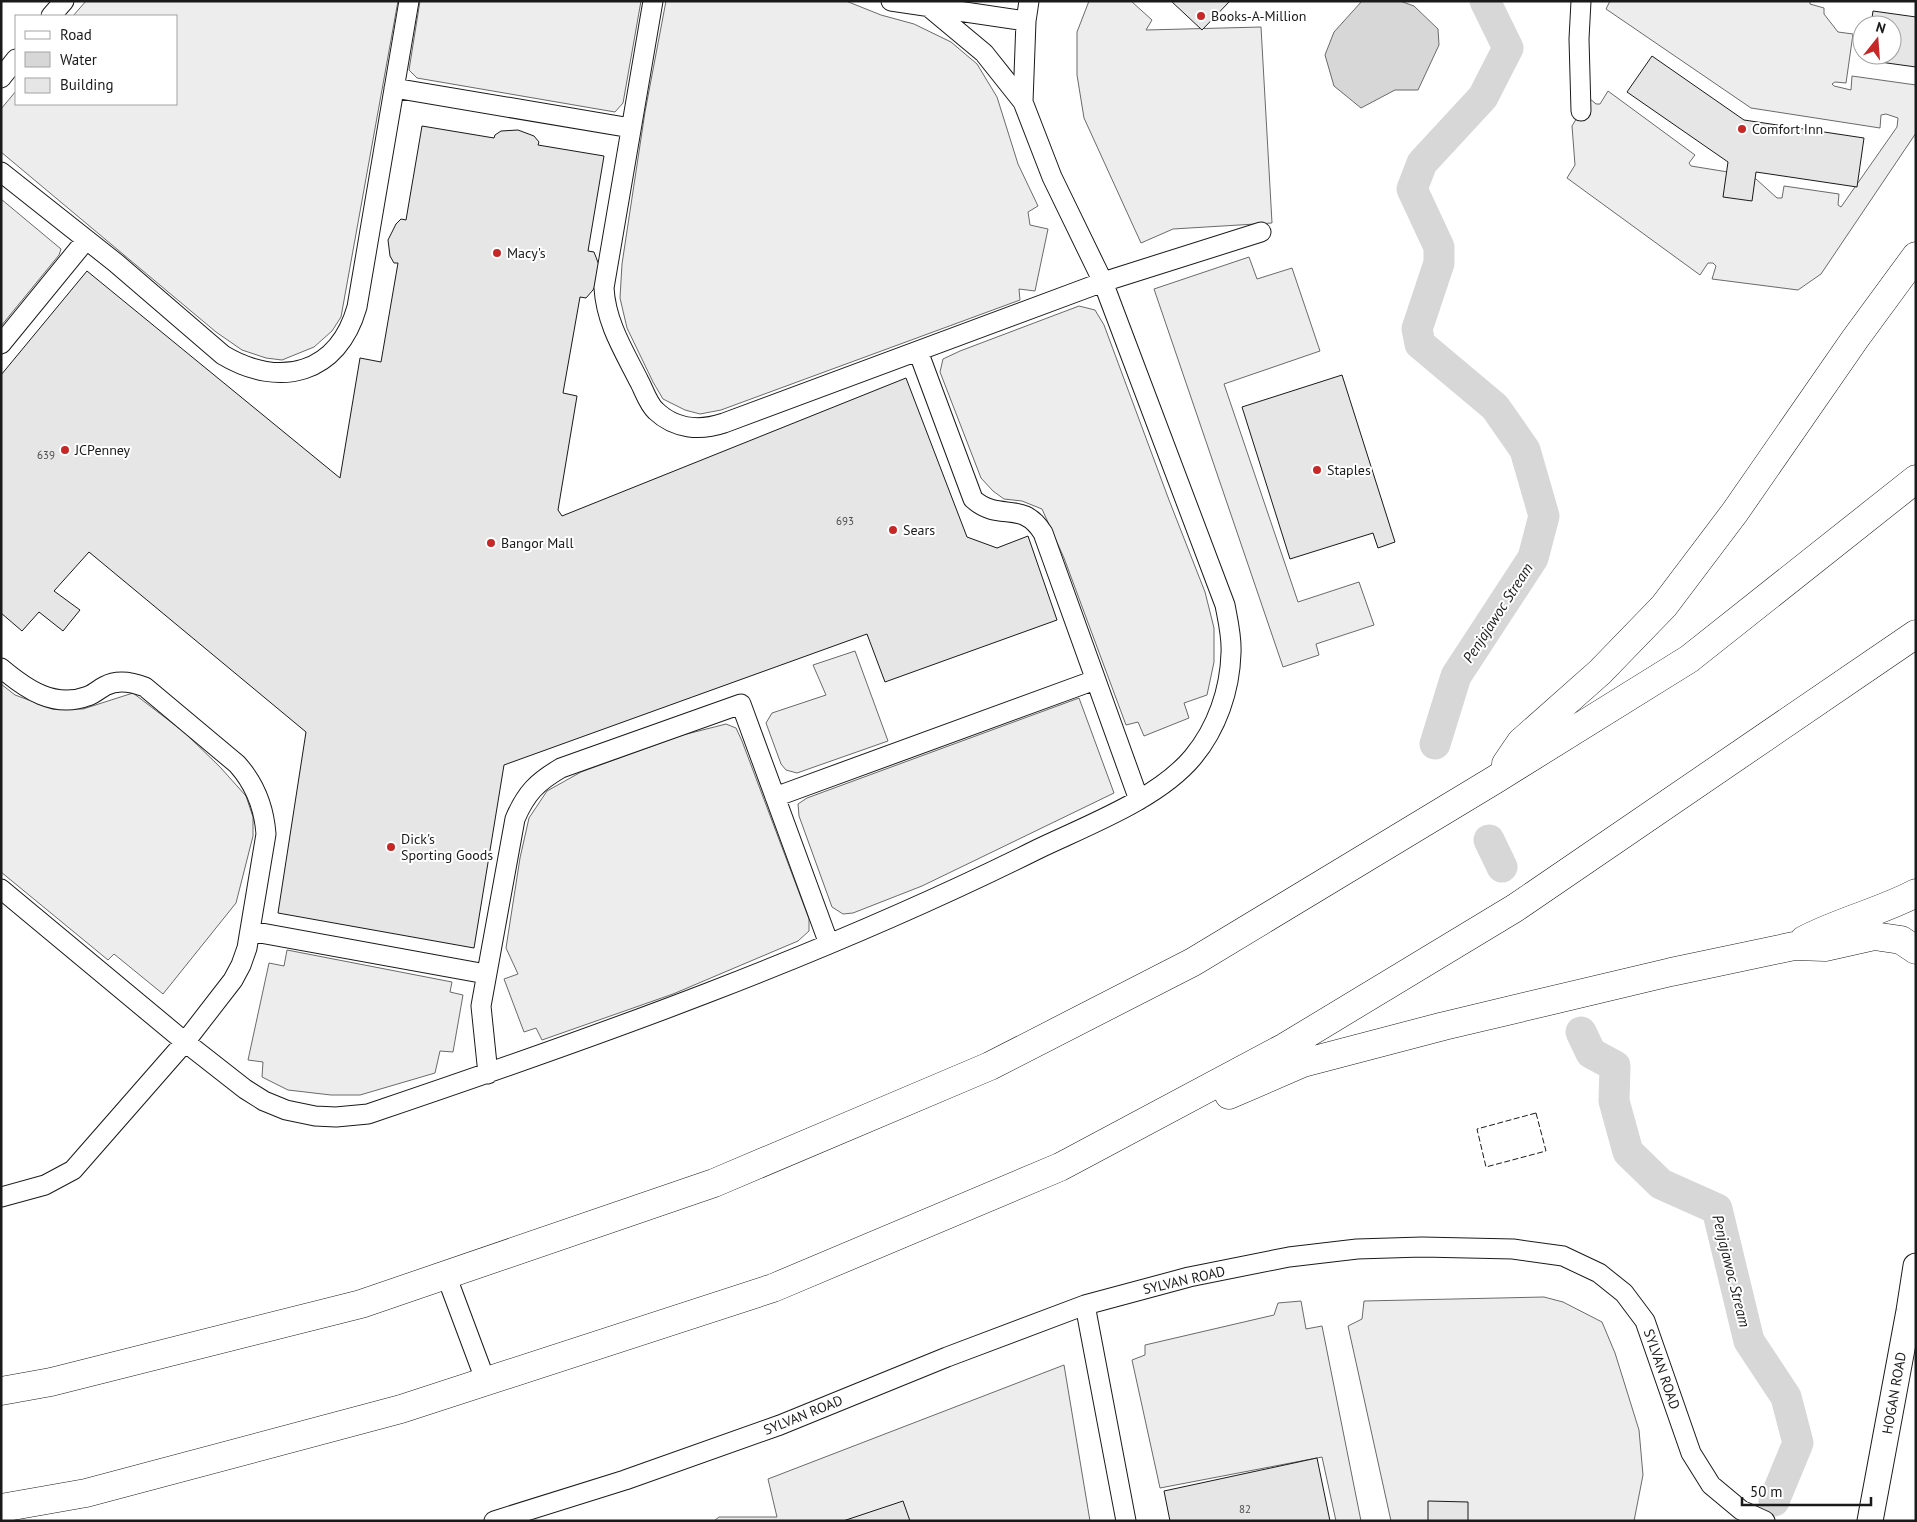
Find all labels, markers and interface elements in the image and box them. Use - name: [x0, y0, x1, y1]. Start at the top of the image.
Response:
- place label: Books-A-Million: [1211, 7, 1306, 25]
- marker: Books-A-Million: [1195, 10, 1207, 22]
- legend: [15, 15, 178, 105]
- north arrow: [1852, 15, 1902, 65]
- text: N: [1874, 18, 1888, 38]
- text: Road: [60, 25, 92, 44]
- text: Water: [60, 50, 97, 69]
- text: Building: [60, 75, 114, 94]
- place label: Comfort Inn: [1752, 120, 1823, 138]
- marker: Comfort Inn: [1736, 123, 1748, 135]
- place label: Macy's: [507, 244, 546, 262]
- marker: Macy's: [491, 247, 503, 259]
- place label: JCPenney: [74, 441, 131, 459]
- marker: JCPenney: [59, 444, 71, 456]
- house number: 639: [37, 448, 55, 462]
- place label: Staples: [1327, 461, 1371, 479]
- marker: Staples: [1311, 464, 1323, 476]
- house number: 693: [836, 514, 854, 528]
- place label: Sears: [903, 521, 935, 539]
- marker: Sears: [887, 524, 899, 536]
- place label: Bangor Mall: [501, 534, 574, 552]
- marker: Bangor Mall: [485, 537, 497, 549]
- water label: Penjajawoc Stream: [1458, 559, 1537, 666]
- place label: Dick's Sporting Goods: [401, 830, 493, 864]
- marker: Dick's Sporting Goods: [385, 841, 397, 853]
- water label: Penjajawoc Stream: [1708, 1213, 1755, 1329]
- street label: SYLVAN ROAD: [1141, 1262, 1227, 1298]
- street label: SYLVAN ROAD: [1640, 1326, 1684, 1412]
- street label: HOGAN ROAD: [1878, 1350, 1910, 1436]
- street label: SYLVAN ROAD: [761, 1391, 845, 1439]
- scale bar: [1742, 1474, 1871, 1506]
- text: 50 m: [1750, 1482, 1783, 1501]
- house number: 82: [1239, 1502, 1251, 1516]

